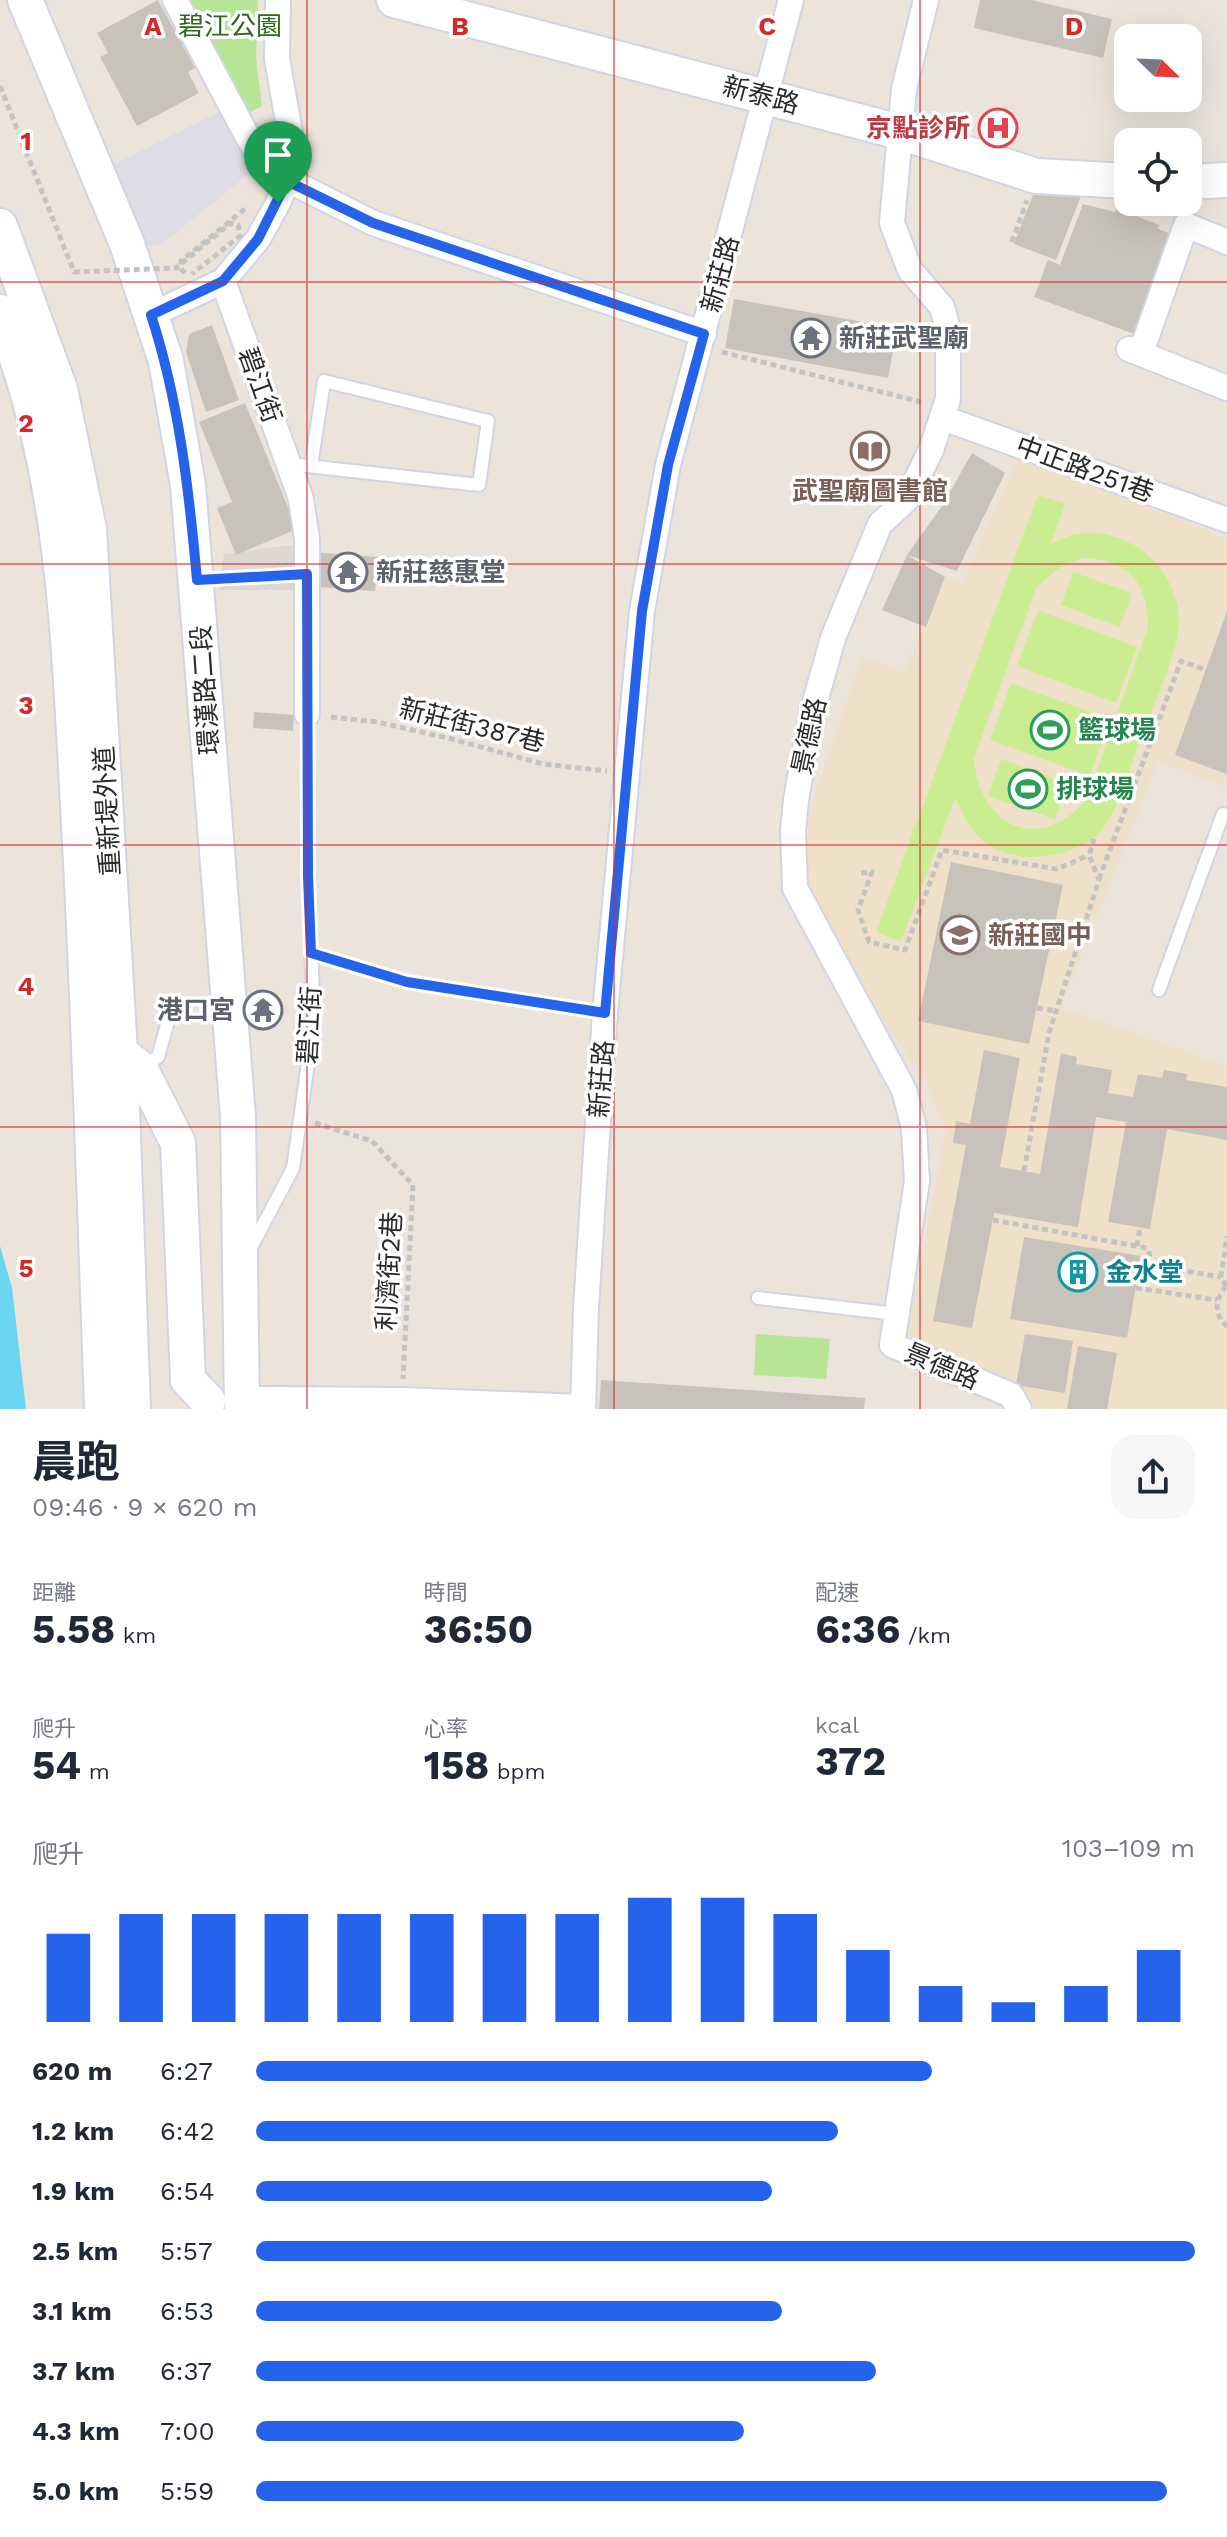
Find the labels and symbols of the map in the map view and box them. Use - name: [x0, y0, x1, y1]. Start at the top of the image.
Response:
- text: A: [144, 11, 162, 41]
- park label: 碧江公園: [178, 11, 282, 41]
- text: B: [451, 11, 469, 41]
- text: C: [758, 11, 776, 41]
- text: D: [1065, 11, 1083, 41]
- north arrow: [1114, 24, 1202, 112]
- street label: 新泰路: [719, 70, 803, 120]
- hospital icon: 京點診所: [977, 107, 1019, 149]
- place label: 京點診所: [866, 113, 970, 143]
- pin: [244, 121, 312, 203]
- text: 1: [20, 126, 32, 156]
- street label: 新莊路: [695, 232, 745, 316]
- temple icon: 新莊武聖廟: [790, 317, 832, 359]
- place label: 新莊武聖廟: [839, 323, 969, 353]
- street label: 碧江街: [233, 343, 287, 427]
- text: 2: [18, 408, 34, 438]
- library icon: 武聖廟圖書館: [849, 430, 891, 472]
- street label: 中正路251巷: [1012, 430, 1158, 508]
- place label: 武聖廟圖書館: [792, 476, 948, 506]
- temple icon: 新莊慈惠堂: [327, 551, 369, 593]
- place label: 新莊慈惠堂: [376, 557, 506, 587]
- street label: 環漢路二段: [186, 624, 224, 756]
- text: 3: [18, 690, 34, 720]
- street label: 新莊街387巷: [396, 692, 548, 758]
- street label: 景德路: [786, 695, 832, 777]
- sports icon: 籃球場: [1029, 709, 1071, 751]
- place label: 籃球場: [1078, 715, 1156, 745]
- street label: 重新堤外道: [89, 745, 125, 877]
- sports icon: 排球場: [1007, 768, 1049, 810]
- place label: 排球場: [1056, 774, 1134, 804]
- school or university icon: 新莊國中: [939, 914, 981, 956]
- place label: 新莊國中: [988, 920, 1092, 950]
- text: 4: [18, 971, 35, 1001]
- street label: 碧江街: [292, 985, 326, 1065]
- temple icon: 港口宮: [242, 989, 284, 1031]
- place label: 港口宮: [157, 995, 235, 1025]
- street label: 新莊路: [583, 1039, 619, 1119]
- street label: 利濟街2巷: [371, 1211, 407, 1331]
- building icon: 金水堂: [1057, 1251, 1099, 1293]
- text: 5: [18, 1253, 34, 1283]
- place label: 金水堂: [1106, 1257, 1184, 1287]
- street label: 景德路: [900, 1337, 984, 1395]

